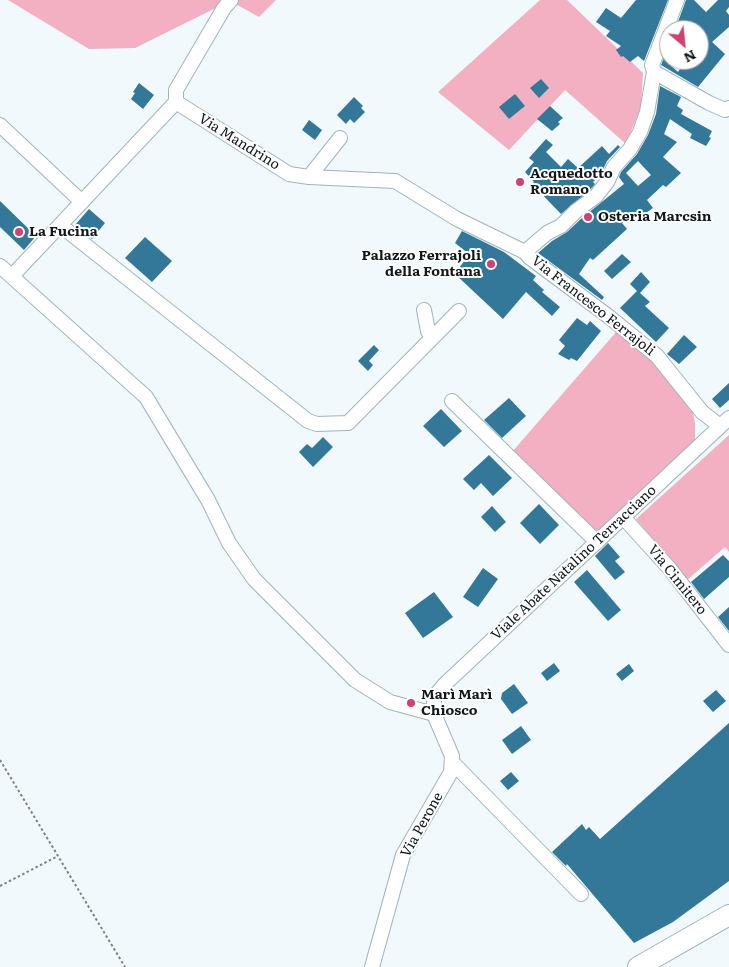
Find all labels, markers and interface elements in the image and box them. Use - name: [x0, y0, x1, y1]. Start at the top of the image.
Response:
- north arrow: [659, 20, 709, 70]
- text: N: [681, 46, 700, 69]
- street label: Via Mandrino: [195, 110, 283, 174]
- place label: Acquedotto Romano: [530, 166, 613, 198]
- marker: Acquedotto Romano: [514, 176, 526, 188]
- place label: Osteria Marcsin: [598, 209, 712, 225]
- marker: Osteria Marcsin: [582, 211, 594, 223]
- place label: La Fucina: [29, 224, 98, 240]
- marker: La Fucina: [13, 226, 25, 238]
- place label: Palazzo Ferrajoli della Fontana: [362, 248, 481, 280]
- street label: Via Francesco Ferrajoli: [528, 252, 658, 360]
- marker: Palazzo Ferrajoli della Fontana: [485, 258, 497, 270]
- street label: Viale Abate Natalino Terracciano: [488, 482, 660, 644]
- street label: Via Cimitero: [644, 542, 710, 618]
- place label: Marì Marì Chiosco: [421, 687, 492, 720]
- marker: Marì Marì Chiosco: [405, 697, 417, 709]
- street label: Via Perone: [397, 790, 447, 860]

